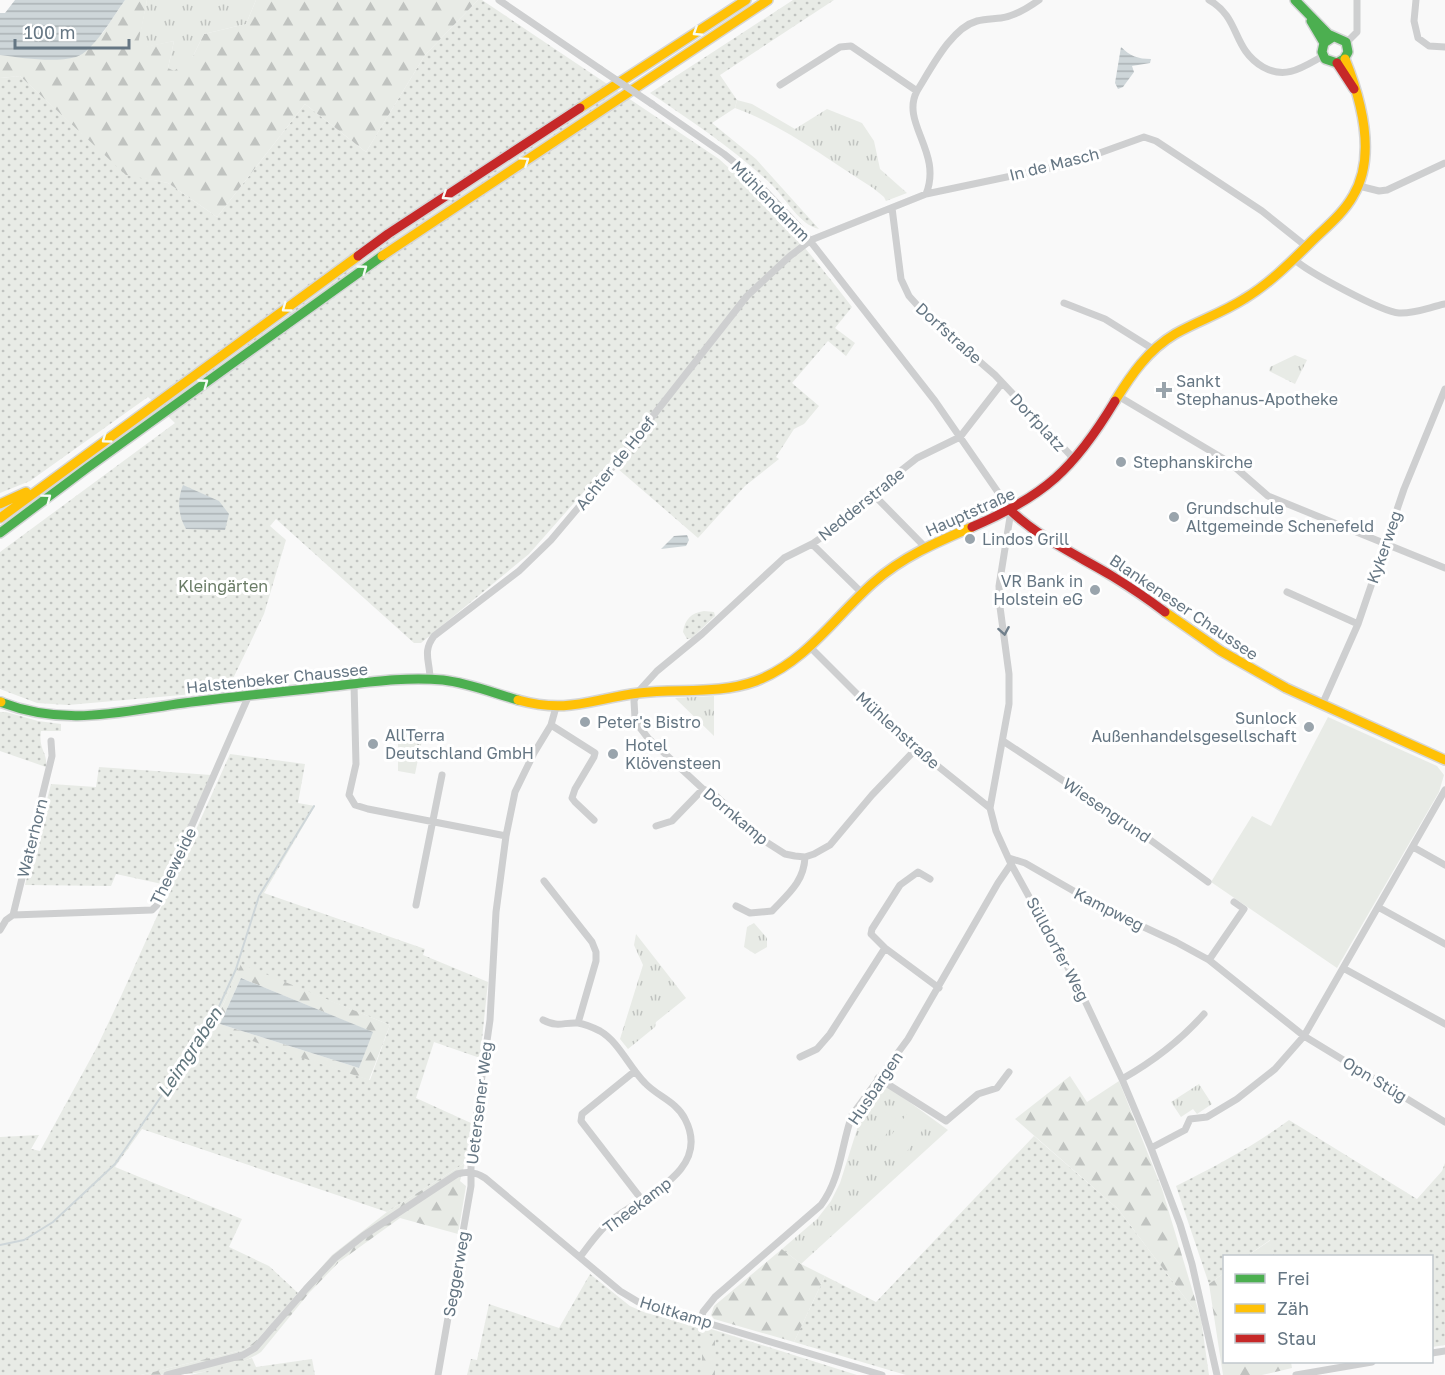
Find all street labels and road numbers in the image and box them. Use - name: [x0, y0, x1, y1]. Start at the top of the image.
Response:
- street label: In de Masch: [1007, 143, 1101, 185]
- street label: Mühlendamm: [727, 156, 815, 246]
- street label: Dorfstraße: [912, 298, 986, 368]
- street label: Dorfplatz: [1006, 389, 1070, 455]
- street label: Achter de Hoef: [571, 412, 659, 514]
- street label: Nedderstraße: [814, 463, 908, 545]
- street label: Hauptstraße: [922, 483, 1018, 541]
- street label: Kykerweg: [1362, 508, 1406, 586]
- street label: Blankeneser Chaussee: [1106, 550, 1262, 664]
- street label: Halstenbeker Chaussee: [185, 659, 369, 697]
- street label: Mühlenstraße: [852, 687, 944, 773]
- street label: Wiesengrund: [1059, 773, 1155, 847]
- street label: Dornkamp: [699, 783, 773, 849]
- street label: Waterhorn: [12, 796, 52, 880]
- street label: Theeweide: [146, 824, 200, 908]
- street label: Kampweg: [1071, 883, 1147, 935]
- street label: Sülldorfer Weg: [1022, 894, 1094, 1004]
- street label: Uetersener Weg: [462, 1040, 496, 1166]
- street label: Husbargen: [843, 1047, 907, 1129]
- street label: Opn Stüg: [1339, 1052, 1411, 1106]
- street label: Theekamp: [599, 1173, 675, 1237]
- street label: Seggerweg: [439, 1229, 473, 1319]
- street label: Holtkamp: [637, 1291, 715, 1333]

